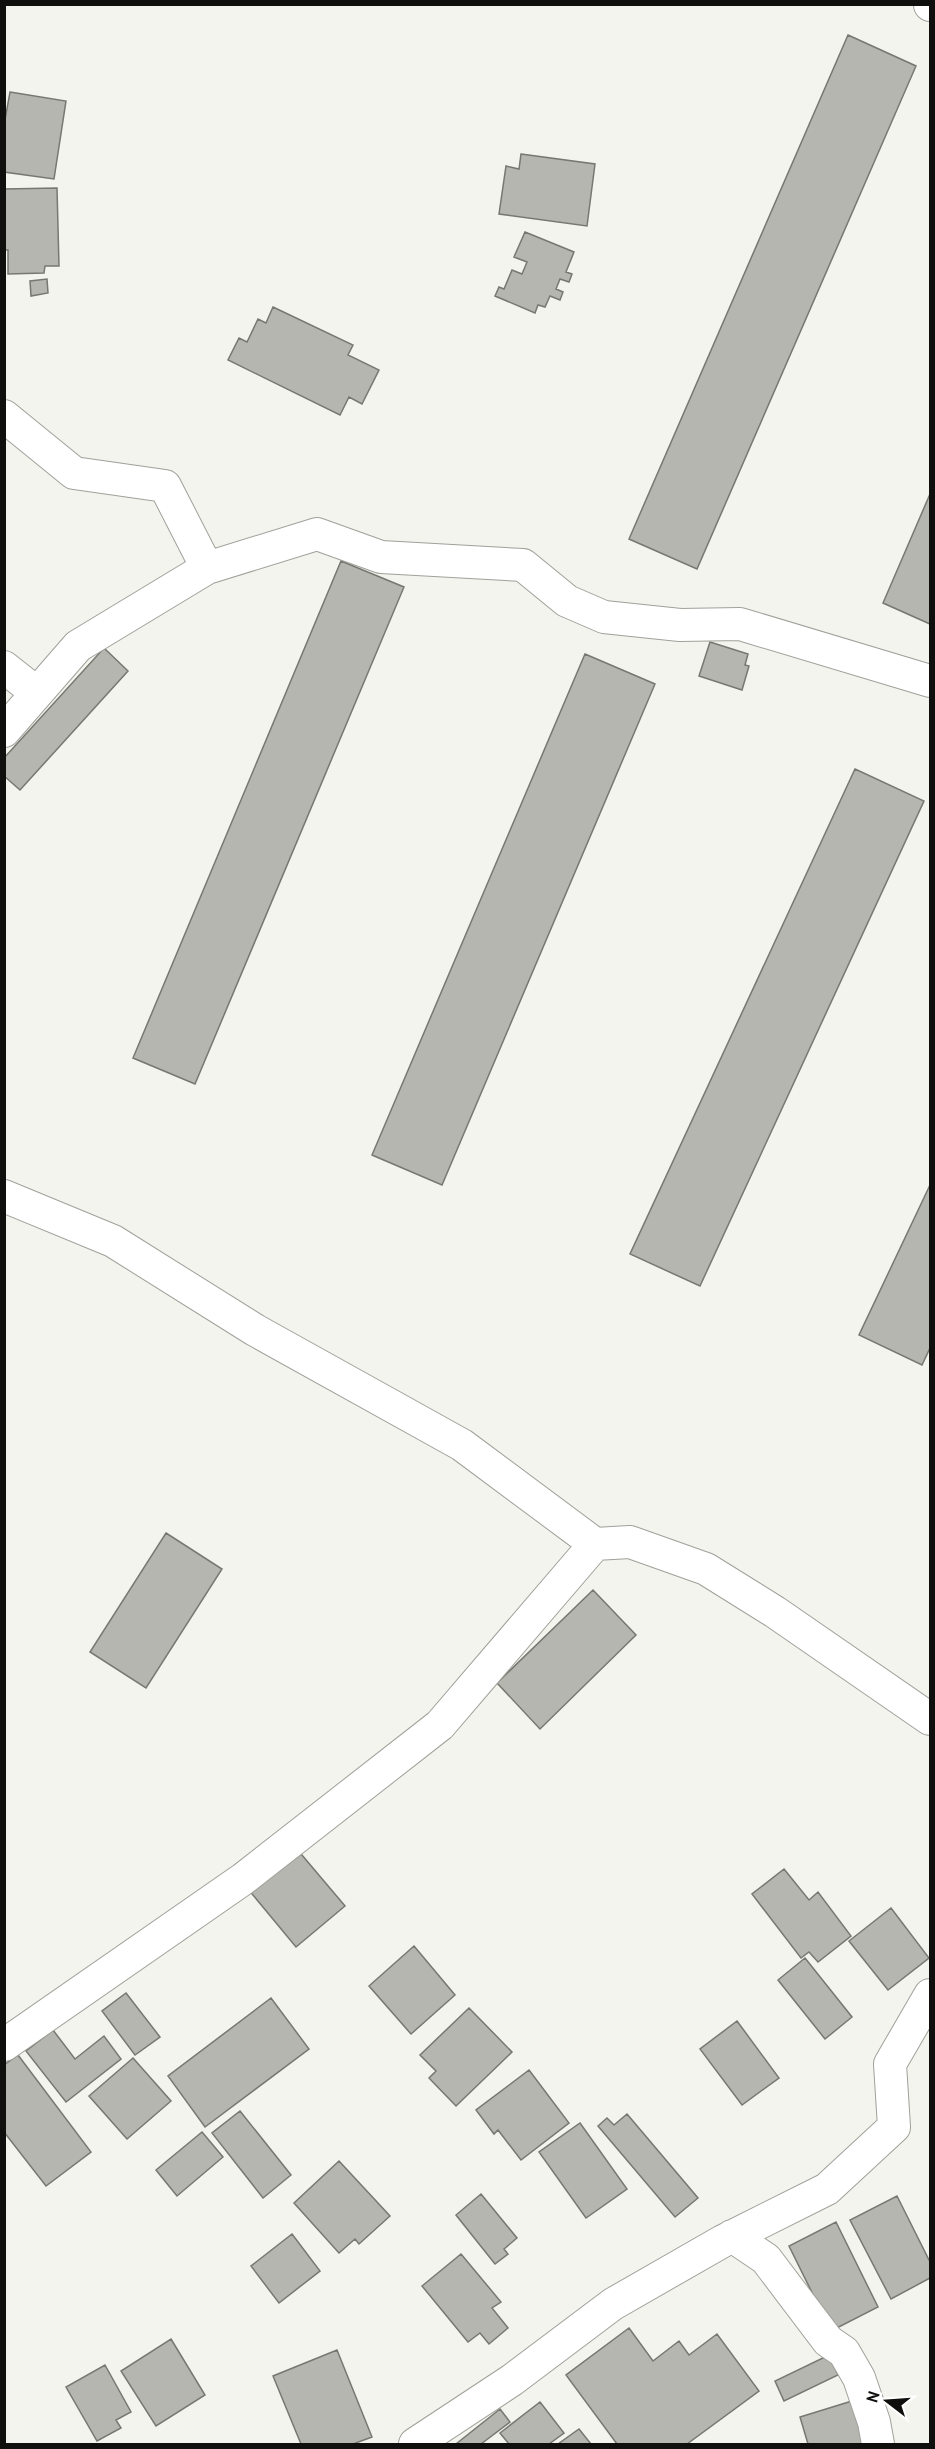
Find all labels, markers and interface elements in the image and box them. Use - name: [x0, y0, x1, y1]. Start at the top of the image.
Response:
- north arrow: [857, 2371, 917, 2431]
- text: N: [862, 2389, 884, 2405]

